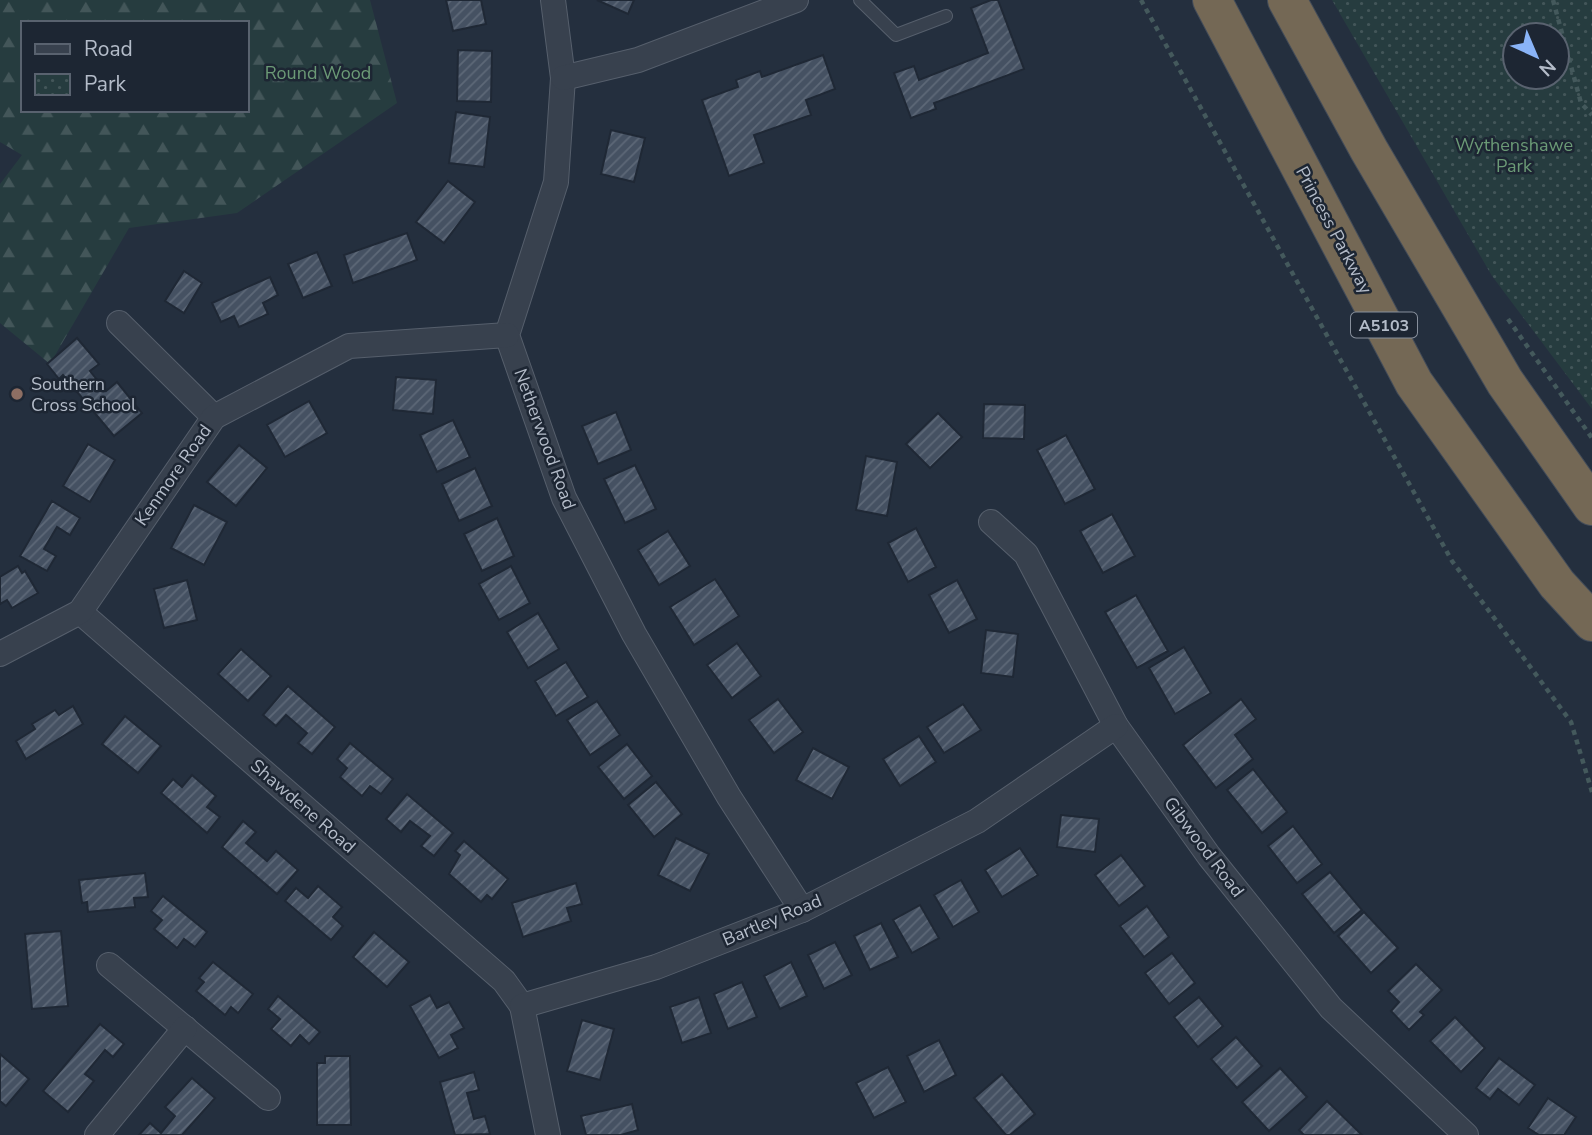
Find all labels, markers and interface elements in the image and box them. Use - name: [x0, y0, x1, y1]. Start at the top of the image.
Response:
- legend: [21, 21, 248, 112]
- north arrow: [1501, 21, 1571, 91]
- text: Road: [84, 35, 133, 63]
- text: N: [1533, 53, 1561, 82]
- park label: Round Wood: [265, 61, 371, 85]
- text: Park: [84, 70, 126, 98]
- park label: Wythenshawe Park: [1455, 133, 1573, 178]
- street label: Princess Parkway: [1290, 162, 1378, 299]
- road number: A5103: [1351, 312, 1417, 338]
- street label: Netherwood Road: [508, 365, 582, 513]
- place label: Southern Cross School: [31, 372, 137, 417]
- marker: Southern Cross School: [9, 386, 25, 402]
- street label: Kenmore Road: [129, 420, 217, 530]
- street label: Shawdene Road: [245, 754, 361, 858]
- street label: Gibwood Road: [1158, 792, 1250, 902]
- street label: Bartley Road: [719, 888, 825, 952]

